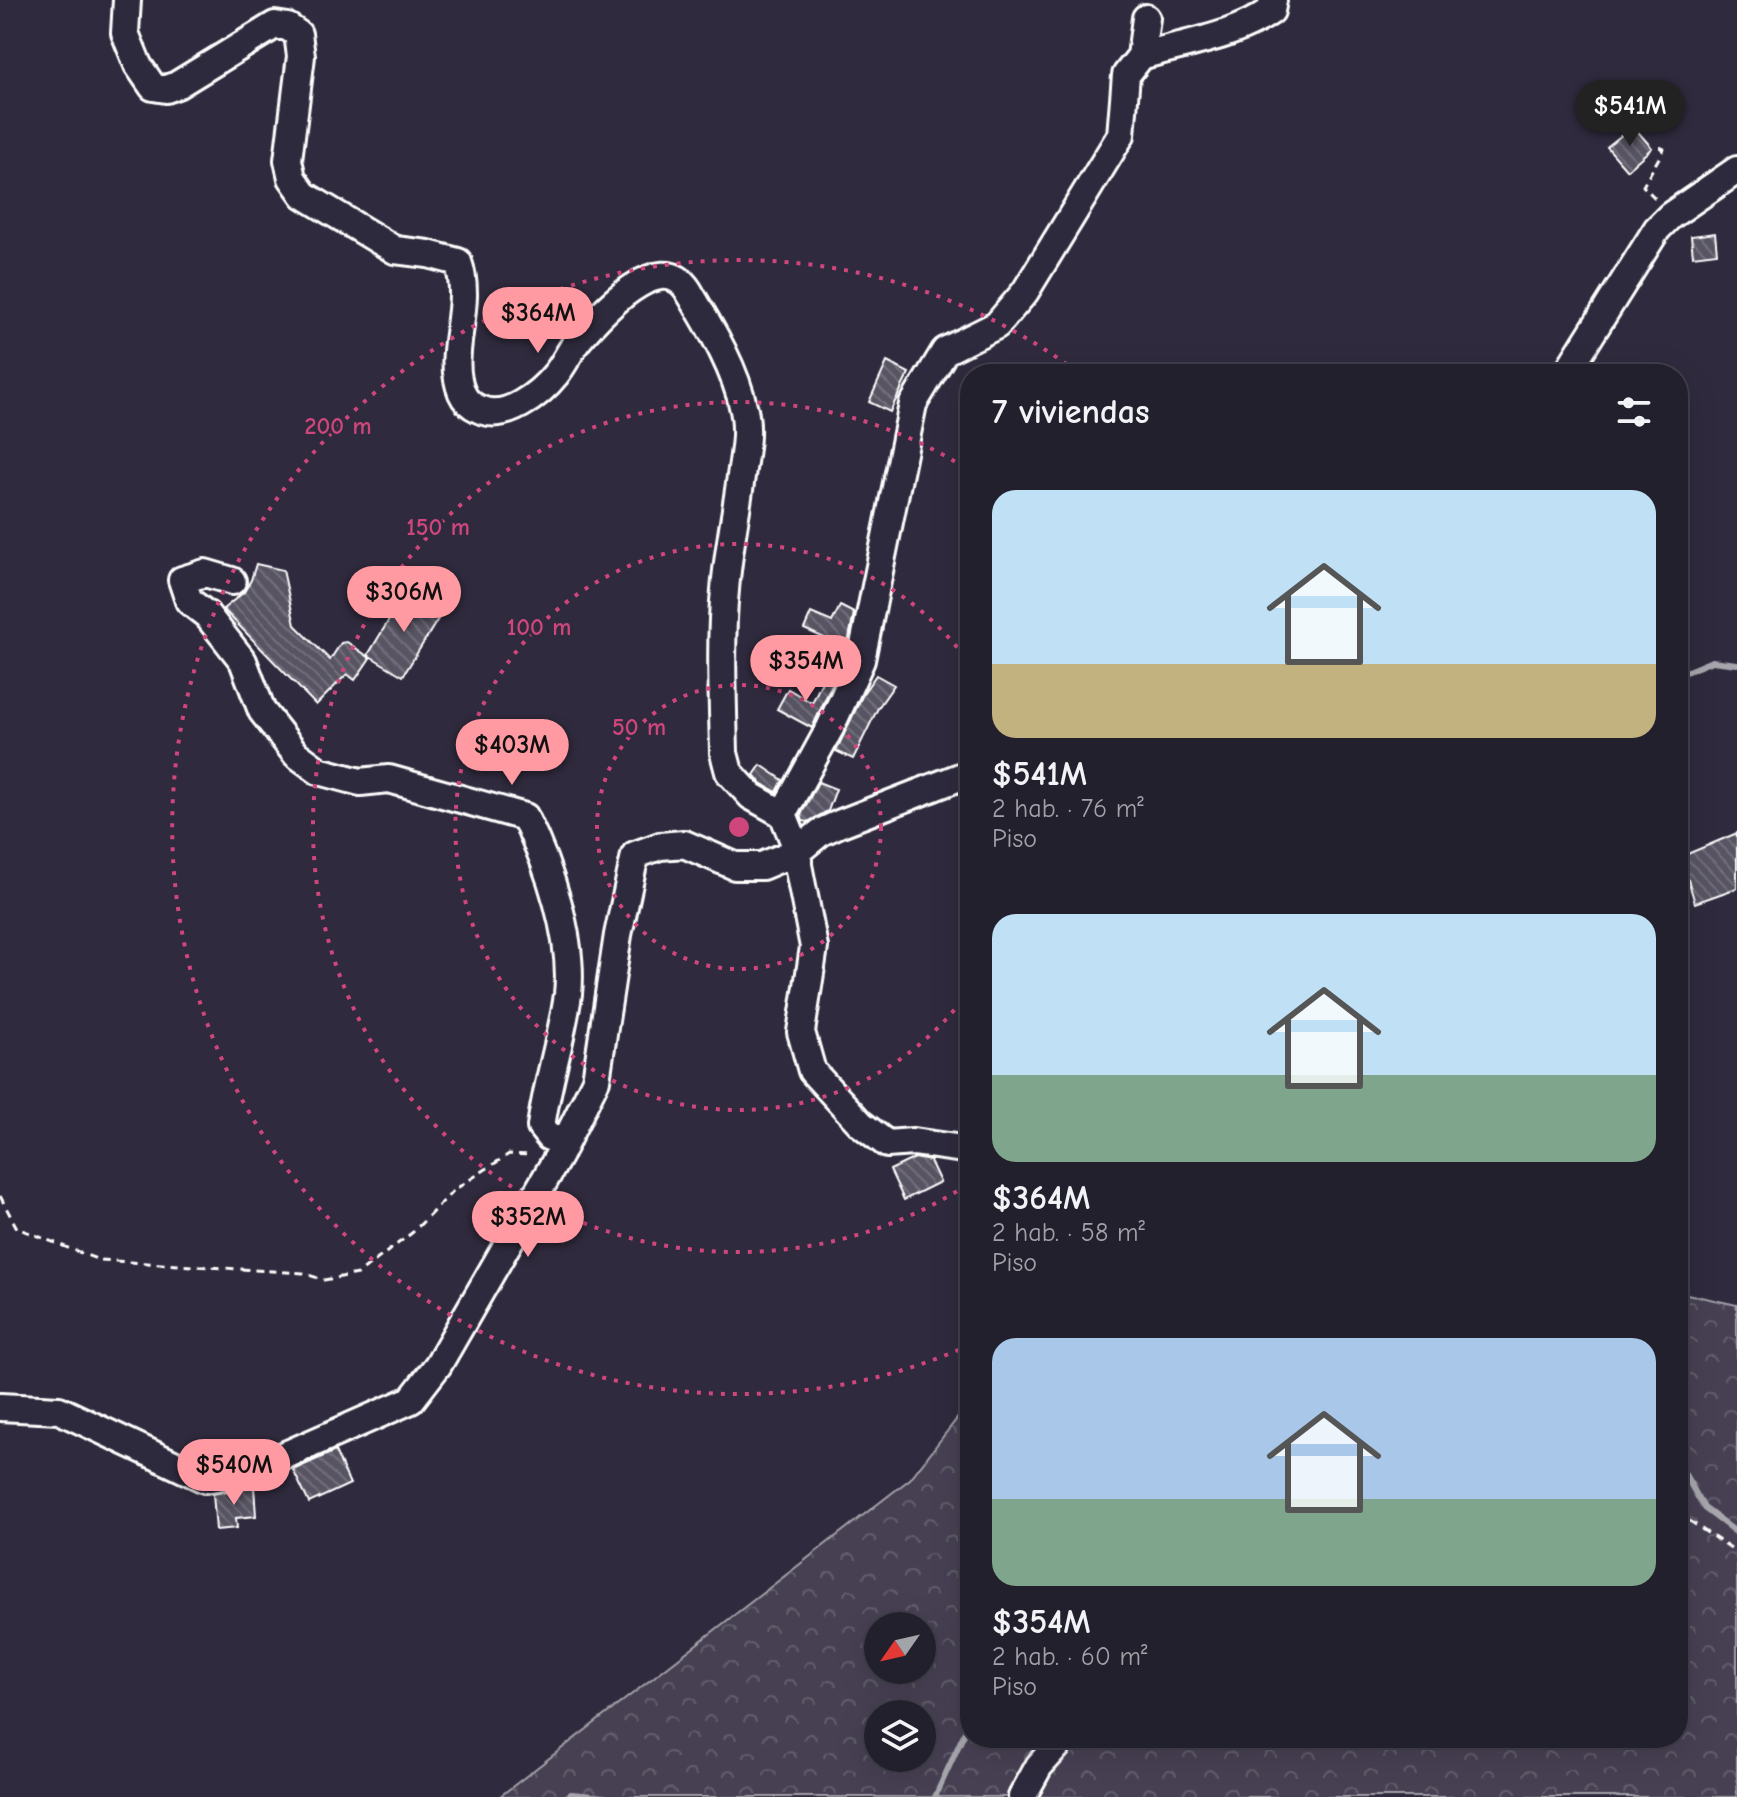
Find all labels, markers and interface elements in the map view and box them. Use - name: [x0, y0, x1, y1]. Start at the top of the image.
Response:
- pin: $541M: [1574, 80, 1686, 148]
- text: $541M: [1594, 91, 1666, 121]
- pin: $364M: [482, 287, 594, 355]
- text: $364M: [500, 298, 576, 328]
- icon: filters: [1612, 390, 1656, 434]
- text: 7 viviendas: [992, 392, 1149, 432]
- text: 200 m: [304, 412, 372, 440]
- text: 150 m: [406, 513, 470, 541]
- icon: home: [1252, 542, 1396, 686]
- pin: $306M: [348, 566, 460, 634]
- text: $306M: [365, 577, 443, 607]
- text: 100 m: [507, 613, 571, 641]
- pin: $354M: [750, 635, 862, 703]
- text: $354M: [768, 646, 844, 676]
- text: 50 m: [612, 713, 666, 741]
- pin: $403M: [456, 719, 568, 787]
- text: $403M: [474, 730, 550, 760]
- text: $541M: [992, 754, 1087, 794]
- text: 2 hab. · 76 m²: [992, 794, 1144, 824]
- centre of rings: [725, 813, 753, 841]
- text: Piso: [992, 824, 1037, 854]
- icon: home: [1252, 966, 1396, 1110]
- text: $364M: [992, 1178, 1090, 1218]
- pin: $352M: [472, 1191, 584, 1259]
- text: $352M: [490, 1202, 566, 1232]
- text: 2 hab. · 58 m²: [992, 1218, 1145, 1248]
- text: Piso: [992, 1248, 1037, 1278]
- icon: home: [1252, 1390, 1396, 1534]
- pin: $540M: [178, 1439, 290, 1507]
- text: $540M: [195, 1450, 273, 1480]
- text: $354M: [992, 1602, 1091, 1642]
- north arrow: [864, 1612, 936, 1684]
- map controls: [864, 1612, 936, 1772]
- text: 2 hab. · 60 m²: [992, 1642, 1147, 1672]
- text: Piso: [992, 1672, 1037, 1702]
- button: layers: [864, 1700, 936, 1772]

